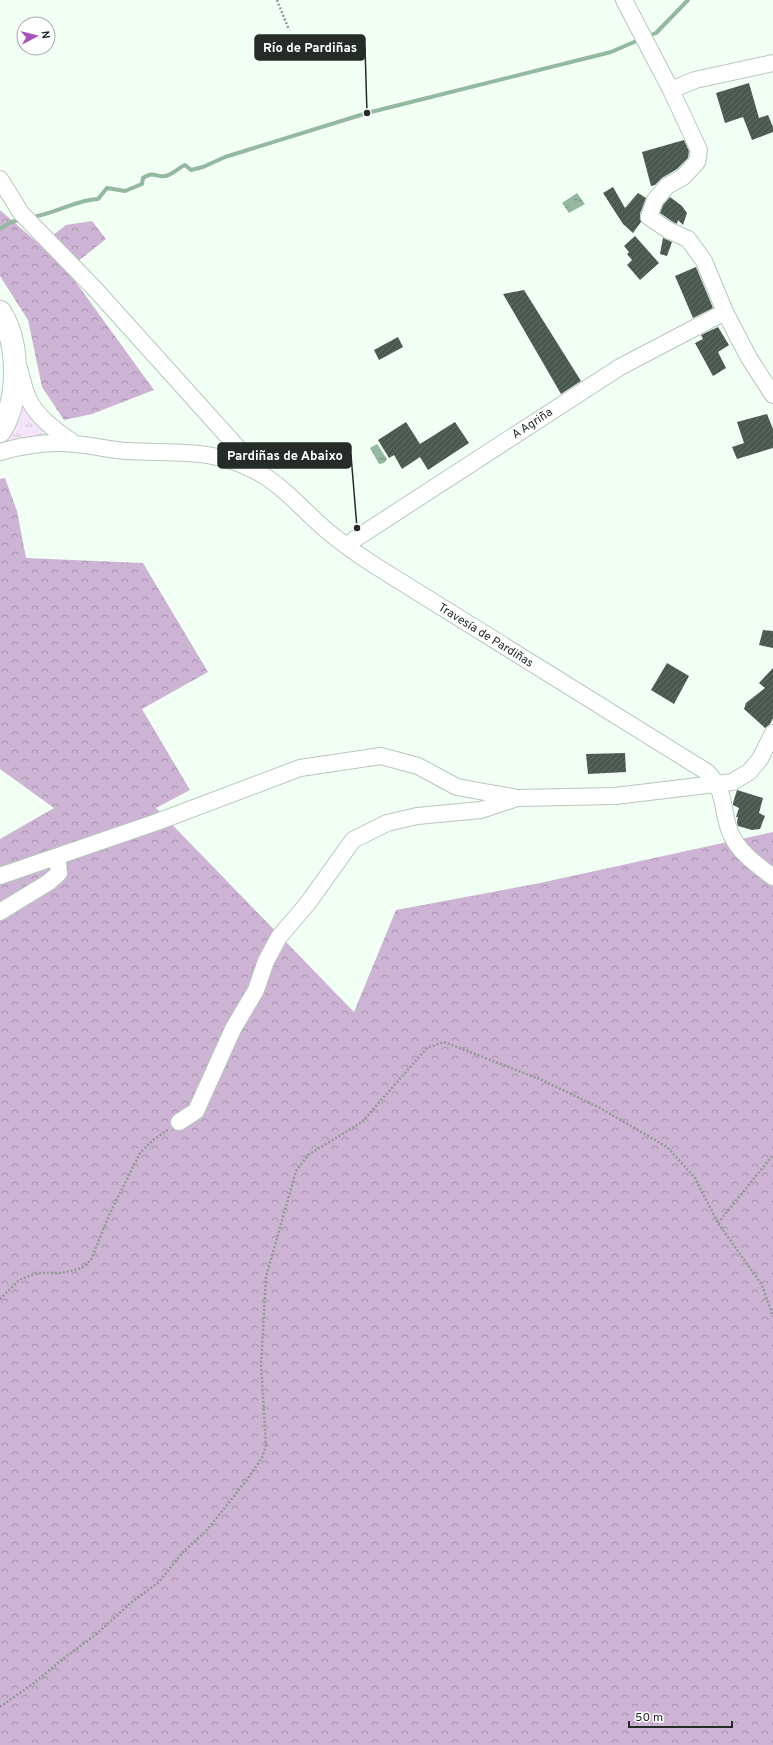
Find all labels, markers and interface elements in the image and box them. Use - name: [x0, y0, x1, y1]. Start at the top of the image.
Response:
- north arrow: [16, 16, 56, 56]
- text: N: [38, 30, 52, 40]
- callout: Río de Pardiñas: [255, 35, 365, 60]
- text: Río de Pardiñas: [263, 41, 357, 57]
- street label: A Agriña: [509, 405, 556, 443]
- callout: Pardiñas de Abaixo: [218, 443, 351, 468]
- text: Pardiñas de Abaixo: [227, 449, 343, 465]
- street label: Travesía de Pardiñas: [435, 600, 536, 672]
- scale bar: [629, 1703, 732, 1729]
- text: 50 m: [635, 1710, 663, 1726]

